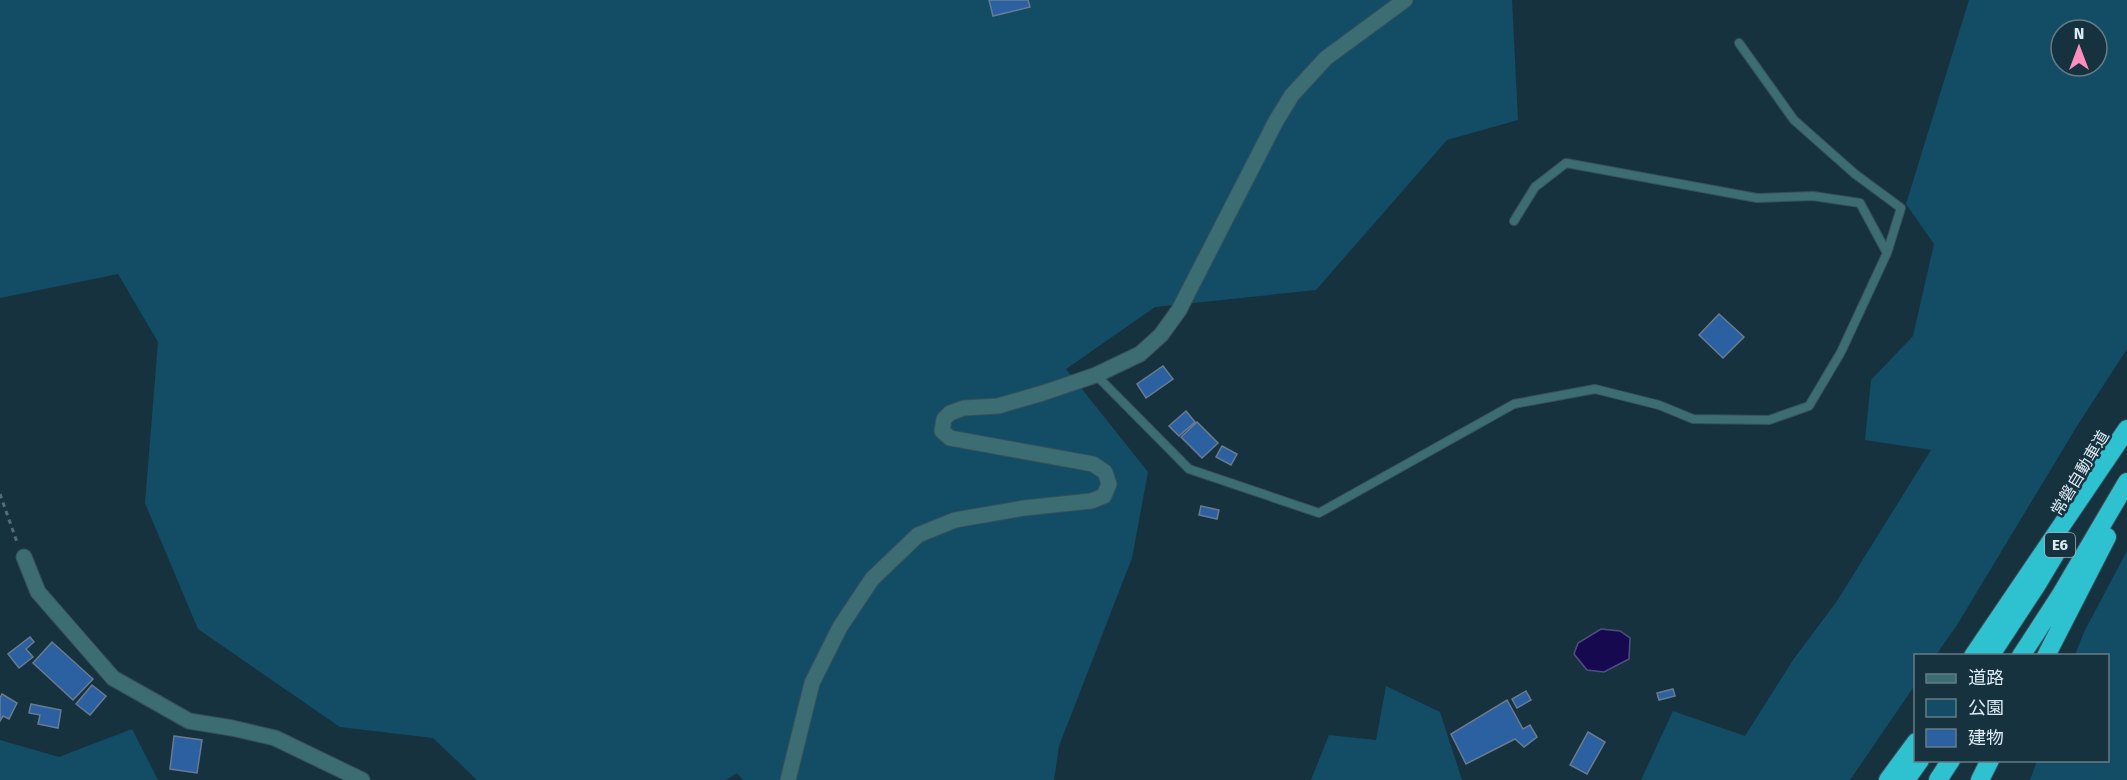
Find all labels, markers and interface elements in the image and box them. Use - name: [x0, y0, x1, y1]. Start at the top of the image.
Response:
- north arrow: [2049, 18, 2109, 78]
- text: N: [2074, 24, 2084, 43]
- street label: 常磐自動車道: [2047, 427, 2113, 519]
- road number: E6: [2045, 533, 2075, 557]
- legend: [1914, 654, 2109, 762]
- text: 道路: [1968, 667, 2004, 689]
- text: 公園: [1968, 697, 2004, 719]
- text: 建物: [1968, 727, 2004, 749]

